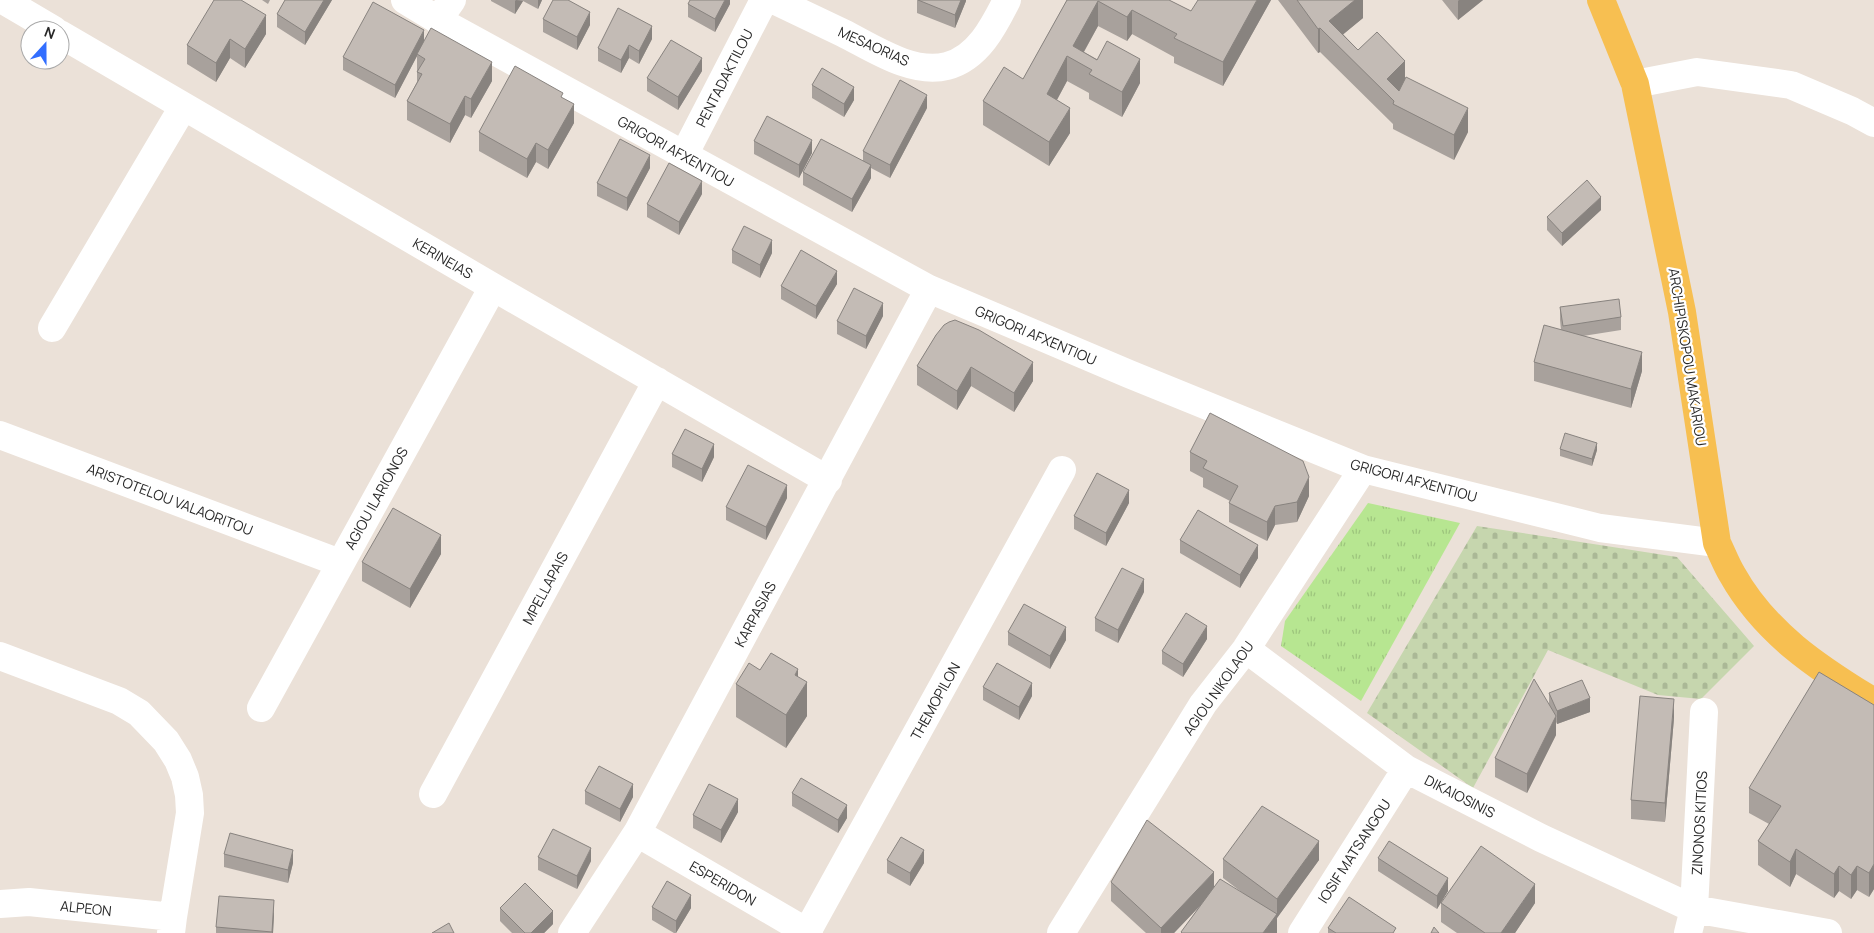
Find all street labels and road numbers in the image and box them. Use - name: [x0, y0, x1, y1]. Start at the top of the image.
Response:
- street label: MESAORIAS: [835, 22, 913, 70]
- street label: PENTADAKTILOU: [691, 26, 757, 130]
- street label: GRIGORI AFXENTIOU: [614, 111, 738, 191]
- street label: KERINEIAS: [409, 233, 477, 283]
- street label: ARCHIPISKOPOU MAKARIOU: [1665, 267, 1711, 447]
- street label: GRIGORI AFXENTIOU: [972, 301, 1100, 369]
- street label: AGIOU ILARIONOS: [340, 443, 412, 553]
- street label: GRIGORI AFXENTIOU: [1349, 454, 1479, 506]
- street label: ARISTOTELOU VALAORITOU: [84, 459, 256, 539]
- street label: MPELLAPAIS: [518, 548, 572, 628]
- street label: KARPASIAS: [730, 578, 780, 650]
- street label: AGIOU NIKOLAOU: [1178, 637, 1258, 739]
- street label: THEMOPILON: [906, 659, 964, 743]
- street label: DIKAIOSINIS: [1422, 770, 1499, 822]
- street label: ZINONOS KITIOS: [1687, 770, 1711, 876]
- street label: IOSIF MATSANGOU: [1313, 795, 1395, 907]
- street label: ESPERIDON: [686, 856, 760, 910]
- street label: ALPEON: [59, 896, 113, 920]

